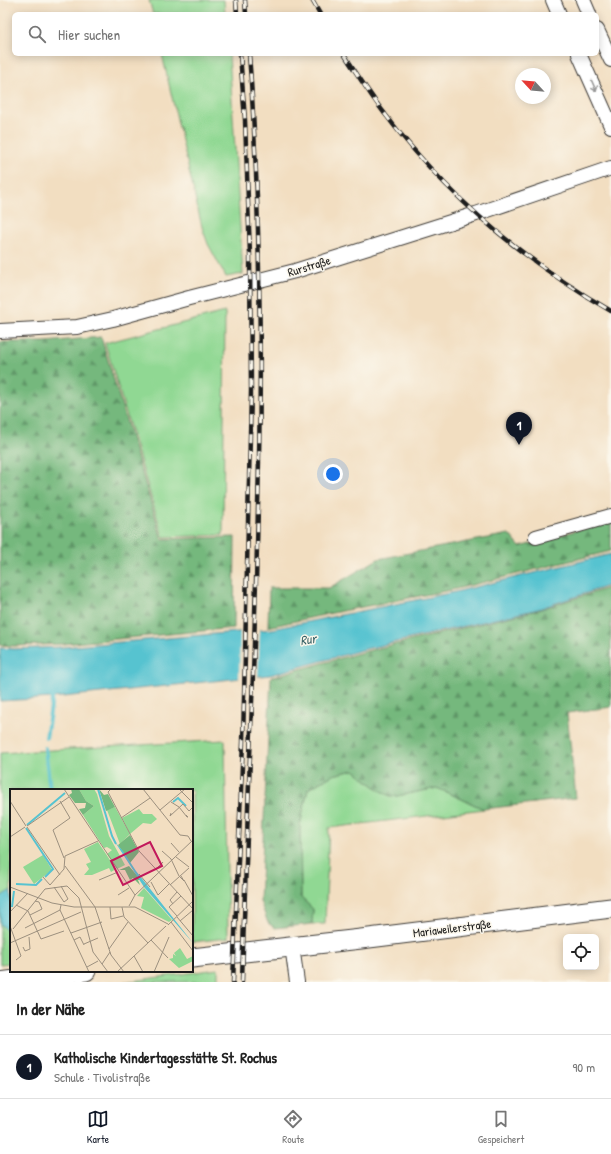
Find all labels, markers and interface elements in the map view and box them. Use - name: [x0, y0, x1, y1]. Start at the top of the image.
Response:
- search box: [12, 12, 599, 56]
- icon: search: [26, 23, 48, 45]
- text: Hier suchen: [58, 24, 120, 45]
- north arrow: [515, 68, 551, 104]
- one-way arrow: [591, 80, 598, 92]
- street label: Rurstraße: [285, 251, 333, 281]
- pin: 1: [506, 412, 532, 445]
- your location: [323, 464, 343, 484]
- water label: Rur: [299, 628, 319, 649]
- inset map: [10, 789, 193, 972]
- street label: Mariaweilerstraße: [412, 915, 492, 941]
- map controls: [563, 934, 599, 970]
- button: locate: [563, 934, 599, 970]
- text: In der Nähe: [16, 997, 85, 1020]
- text: Katholische Kindertagesstätte St. Rochus: [54, 1047, 277, 1068]
- text: 1: [27, 1058, 31, 1076]
- text: 90 m: [573, 1058, 595, 1076]
- text: Schule · Tivolistraße: [54, 1068, 150, 1086]
- tab: Karte: [87, 1108, 109, 1146]
- tab: Route: [282, 1108, 304, 1146]
- tab: Gespeichert: [478, 1108, 524, 1146]

